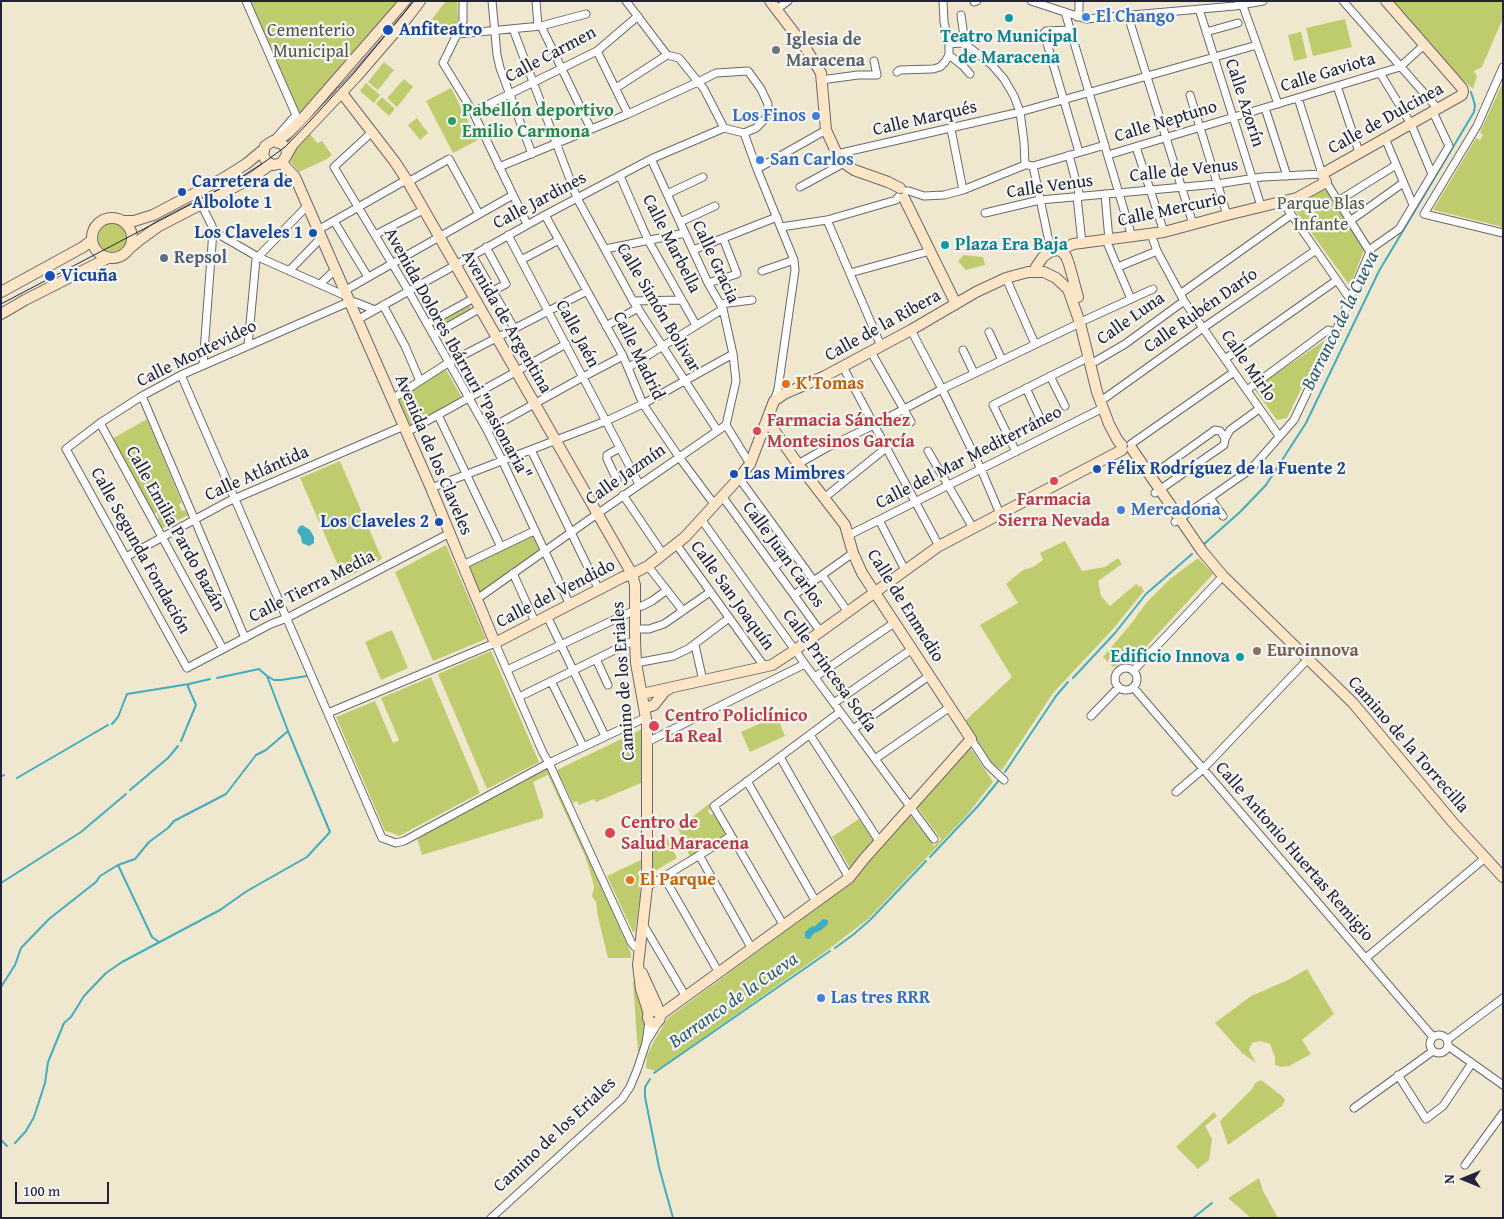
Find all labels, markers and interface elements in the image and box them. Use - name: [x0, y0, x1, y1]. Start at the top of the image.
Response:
- place label: El Chango: [1096, 6, 1175, 28]
- marker: El Chango: [1080, 11, 1092, 23]
- marker: Teatro Municipal de Maracena: [1003, 12, 1015, 24]
- place label: Anfiteatro: [399, 19, 482, 41]
- park label: Cementerio Municipal: [267, 20, 355, 62]
- street label: Calle Carmen: [502, 22, 600, 88]
- marker: Anfiteatro: [381, 23, 395, 37]
- place label: Teatro Municipal de Maracena: [940, 26, 1078, 68]
- place label: Iglesia de Maracena: [786, 29, 865, 72]
- marker: Iglesia de Maracena: [770, 44, 782, 56]
- street label: Calle Gaviota: [1278, 48, 1378, 98]
- street label: Calle Azorín: [1220, 56, 1268, 150]
- street label: Calle de Dulcinea: [1325, 78, 1447, 160]
- street label: Calle Neptuno: [1112, 96, 1220, 148]
- street label: Calle Marqués: [871, 97, 979, 141]
- place label: Pabellón deportivo Emilio Carmona: [462, 100, 614, 142]
- place label: Los Finos: [733, 105, 806, 127]
- marker: Los Finos: [810, 110, 822, 122]
- marker: Pabellón deportivo Emilio Carmona: [446, 115, 458, 127]
- place label: San Carlos: [770, 149, 854, 171]
- marker: San Carlos: [754, 154, 766, 166]
- street label: Calle de Venus: [1129, 155, 1239, 187]
- street label: Calle Jardines: [490, 167, 590, 235]
- street label: Calle Venus: [1005, 170, 1095, 204]
- place label: Carretera de Albolote 1: [192, 171, 293, 213]
- marker: Carretera de Albolote 1: [176, 186, 188, 198]
- street label: Calle Mercurio: [1116, 188, 1228, 232]
- street label: Calle Marbella: [637, 191, 705, 297]
- park label: Parque Blas Infante: [1277, 193, 1365, 235]
- street label: Calle Gracia: [686, 217, 744, 307]
- place label: Los Claveles 1: [195, 222, 303, 244]
- street label: Avenida Dolores Ibárruri "Pasionaria": [379, 224, 535, 484]
- marker: Los Claveles 1: [307, 227, 319, 239]
- place label: Plaza Era Baja: [955, 234, 1068, 256]
- marker: Plaza Era Baja: [939, 239, 951, 251]
- street label: Calle Simón Bolivar: [611, 240, 705, 376]
- street label: Avenida de Argentina: [456, 246, 556, 398]
- place label: Repsol: [174, 247, 227, 269]
- water label: Barranco de la Cueva: [1298, 248, 1384, 394]
- marker: Repsol: [158, 252, 170, 264]
- street label: Calle Rubén Darío: [1140, 264, 1262, 358]
- place label: Vicuña: [61, 265, 117, 287]
- marker: Vicuña: [43, 269, 57, 283]
- street label: Calle de la Ribera: [821, 285, 945, 367]
- street label: Calle Luna: [1093, 288, 1169, 350]
- street label: Calle Jaén: [550, 296, 604, 372]
- street label: Calle Madrid: [607, 308, 669, 404]
- street label: Calle Montevideo: [133, 316, 261, 392]
- street label: Calle Mirlo: [1216, 326, 1280, 406]
- street label: Avenida de los Claveles: [389, 371, 477, 539]
- place label: K'Tomas: [796, 373, 864, 395]
- marker: K'Tomas: [780, 378, 792, 390]
- street label: Calle del Mar Mediterráneo: [872, 402, 1066, 514]
- place label: Farmacia Sánchez Montesinos García: [767, 410, 915, 452]
- marker: Farmacia Sánchez Montesinos García: [751, 425, 763, 437]
- street label: Calle Jazmín: [582, 440, 670, 510]
- street label: Calle Atlántida: [202, 442, 312, 506]
- street label: Calle Emilia Pardo Bazán: [121, 443, 229, 615]
- place label: Félix Rodríguez de la Fuente 2: [1107, 458, 1346, 480]
- place label: Las Mimbres: [744, 463, 845, 485]
- marker: Félix Rodríguez de la Fuente 2: [1091, 463, 1103, 475]
- street label: Calle Segunda Fondación: [85, 464, 195, 638]
- marker: Las Mimbres: [728, 468, 740, 480]
- marker: Farmacia Sierra Nevada: [1048, 475, 1060, 487]
- place label: Farmacia Sierra Nevada: [998, 489, 1110, 532]
- street label: Calle Juan Carlos: [737, 498, 829, 612]
- place label: Mercadona: [1131, 499, 1221, 521]
- marker: Mercadona: [1115, 504, 1127, 516]
- place label: Los Claveles 2: [321, 511, 429, 533]
- marker: Los Claveles 2: [433, 516, 445, 528]
- street label: Calle San Joaquín: [685, 537, 779, 655]
- street label: Calle Tierra Media: [246, 546, 378, 628]
- street label: Calle de Enmedio: [862, 546, 948, 666]
- street label: Calle del Vendido: [493, 555, 619, 633]
- street label: Camino de los Eriales: [608, 601, 640, 761]
- street label: Calle Princesa Sofía: [777, 605, 881, 737]
- place label: Euroinnova: [1267, 640, 1359, 662]
- marker: Euroinnova: [1251, 645, 1263, 657]
- place label: Edificio Innova: [1111, 646, 1230, 668]
- marker: Edificio Innova: [1234, 651, 1246, 663]
- street label: Camino de la Torrecilla: [1343, 672, 1473, 818]
- place label: Centro Policlínico La Real: [665, 705, 808, 748]
- marker: Centro Policlínico La Real: [647, 719, 661, 733]
- street label: Calle Antonio Huertas Remigio: [1210, 758, 1378, 946]
- place label: Centro de Salud Maracena: [621, 812, 749, 854]
- marker: Centro de Salud Maracena: [603, 826, 617, 840]
- place label: El Parque: [640, 869, 716, 891]
- marker: El Parque: [624, 874, 636, 886]
- water label: Barranco de la Cueva: [665, 948, 803, 1054]
- place label: Las tres RRR: [831, 987, 930, 1009]
- marker: Las tres RRR: [815, 992, 827, 1004]
- street label: Camino de los Eriales: [489, 1073, 621, 1197]
- north arrow: [1439, 1154, 1489, 1204]
- scale bar: [18, 1172, 111, 1204]
- text: N: [1439, 1174, 1459, 1184]
- text: 100 m: [23, 1180, 60, 1201]

